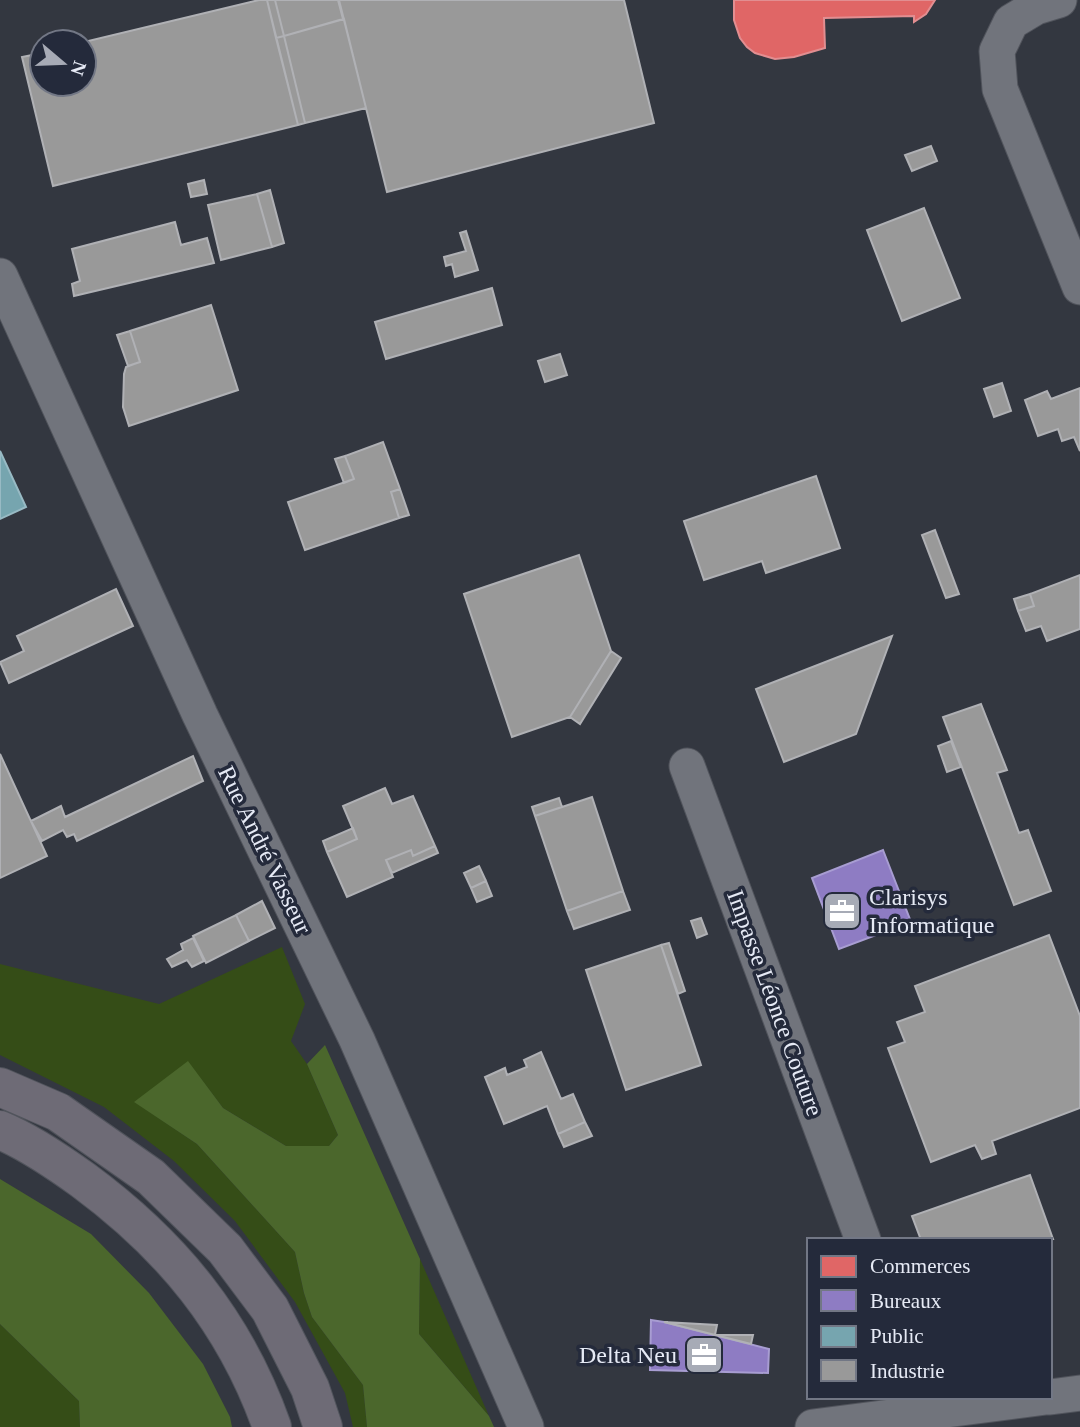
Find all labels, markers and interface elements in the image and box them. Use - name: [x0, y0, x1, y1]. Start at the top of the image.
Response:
- north arrow: [28, 28, 98, 98]
- text: N: [66, 58, 91, 79]
- street label: Rue André Vasseur: [213, 762, 317, 938]
- place label: Clarisys Informatique: [869, 884, 994, 938]
- street label: Impasse Léonce Couture: [722, 886, 828, 1120]
- office icon: Clarisys Informatique: [821, 890, 863, 932]
- legend: [807, 1238, 1052, 1399]
- text: Commerces: [870, 1254, 970, 1278]
- text: Bureaux: [870, 1289, 942, 1313]
- text: Public: [870, 1324, 924, 1348]
- office icon: Delta Neu: [683, 1334, 725, 1376]
- place label: Delta Neu: [579, 1342, 677, 1368]
- text: Industrie: [870, 1359, 945, 1383]

